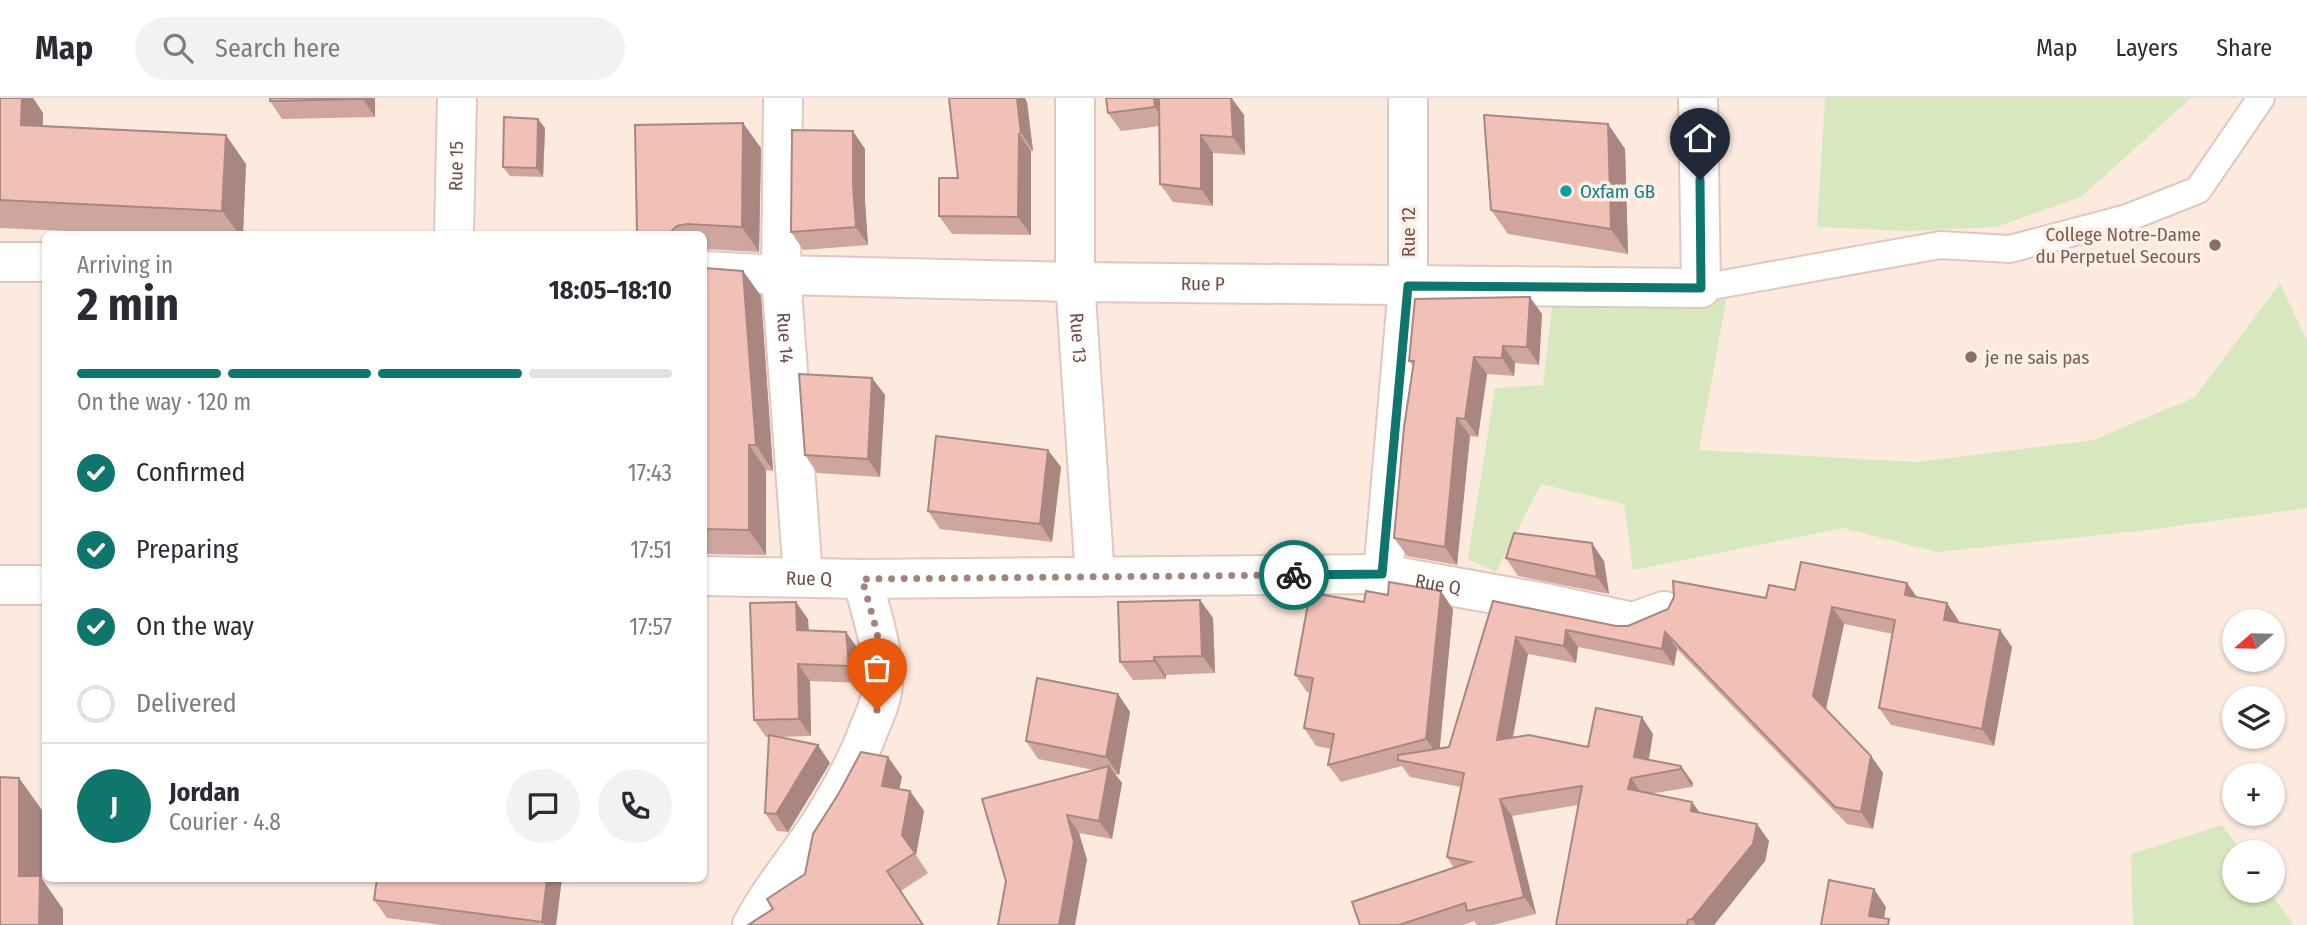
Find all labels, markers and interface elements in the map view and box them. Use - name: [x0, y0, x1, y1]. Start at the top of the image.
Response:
- search box: [135, 17, 625, 80]
- text: Map: [35, 28, 93, 68]
- icon: search: [159, 29, 197, 67]
- text: Search here: [215, 33, 340, 64]
- text: Map: [2036, 34, 2078, 62]
- text: Layers: [2116, 34, 2178, 62]
- text: Share: [2216, 34, 2272, 62]
- pin: [1670, 108, 1730, 180]
- icon: home: [1681, 119, 1719, 157]
- street label: Rue 15: [443, 141, 468, 191]
- place label: Oxfam GB: [1580, 180, 1655, 203]
- marker: Oxfam GB: [1558, 183, 1574, 199]
- street label: Rue 12: [1397, 207, 1420, 257]
- place label: College Notre-Dame du Perpetuel Secours: [2036, 223, 2201, 268]
- marker: College Notre-Dame du Perpetuel Secours: [2207, 237, 2223, 253]
- text: Arriving in: [77, 251, 173, 279]
- street label: Rue P: [1181, 272, 1225, 295]
- text: 18:05–18:10: [549, 275, 672, 306]
- text: 2 min: [77, 277, 179, 332]
- street label: Rue 14: [772, 312, 799, 364]
- street label: Rue 13: [1066, 312, 1092, 364]
- place label: je ne sais pas: [1984, 346, 2089, 369]
- marker: je ne sais pas: [1963, 349, 1979, 365]
- text: On the way · 120 m: [77, 388, 251, 416]
- icon: check: [77, 454, 115, 492]
- text: Confirmed: [136, 457, 246, 488]
- text: 17:43: [628, 459, 672, 487]
- icon: check: [77, 531, 115, 569]
- text: Preparing: [136, 534, 238, 565]
- text: 17:51: [630, 536, 672, 564]
- courier: [1259, 540, 1329, 610]
- icon: bike: [1275, 556, 1313, 594]
- street label: Rue Q: [786, 566, 832, 590]
- street label: Rue Q: [1413, 568, 1463, 599]
- icon: check: [77, 608, 115, 646]
- north arrow: [2222, 609, 2286, 672]
- map controls: [2222, 609, 2285, 903]
- text: On the way: [136, 611, 254, 642]
- text: 17:57: [629, 613, 672, 641]
- pin: [847, 638, 907, 710]
- icon: bag: [858, 649, 896, 687]
- button: layers: [2222, 686, 2285, 749]
- text: Delivered: [136, 688, 237, 719]
- button: +: [2222, 763, 2285, 826]
- button: chat: [506, 769, 580, 843]
- button: phone: [598, 769, 672, 843]
- text: Jordan: [169, 777, 240, 808]
- text: J: [110, 791, 118, 822]
- text: Courier · 4.8: [169, 808, 281, 836]
- button: −: [2222, 840, 2285, 903]

